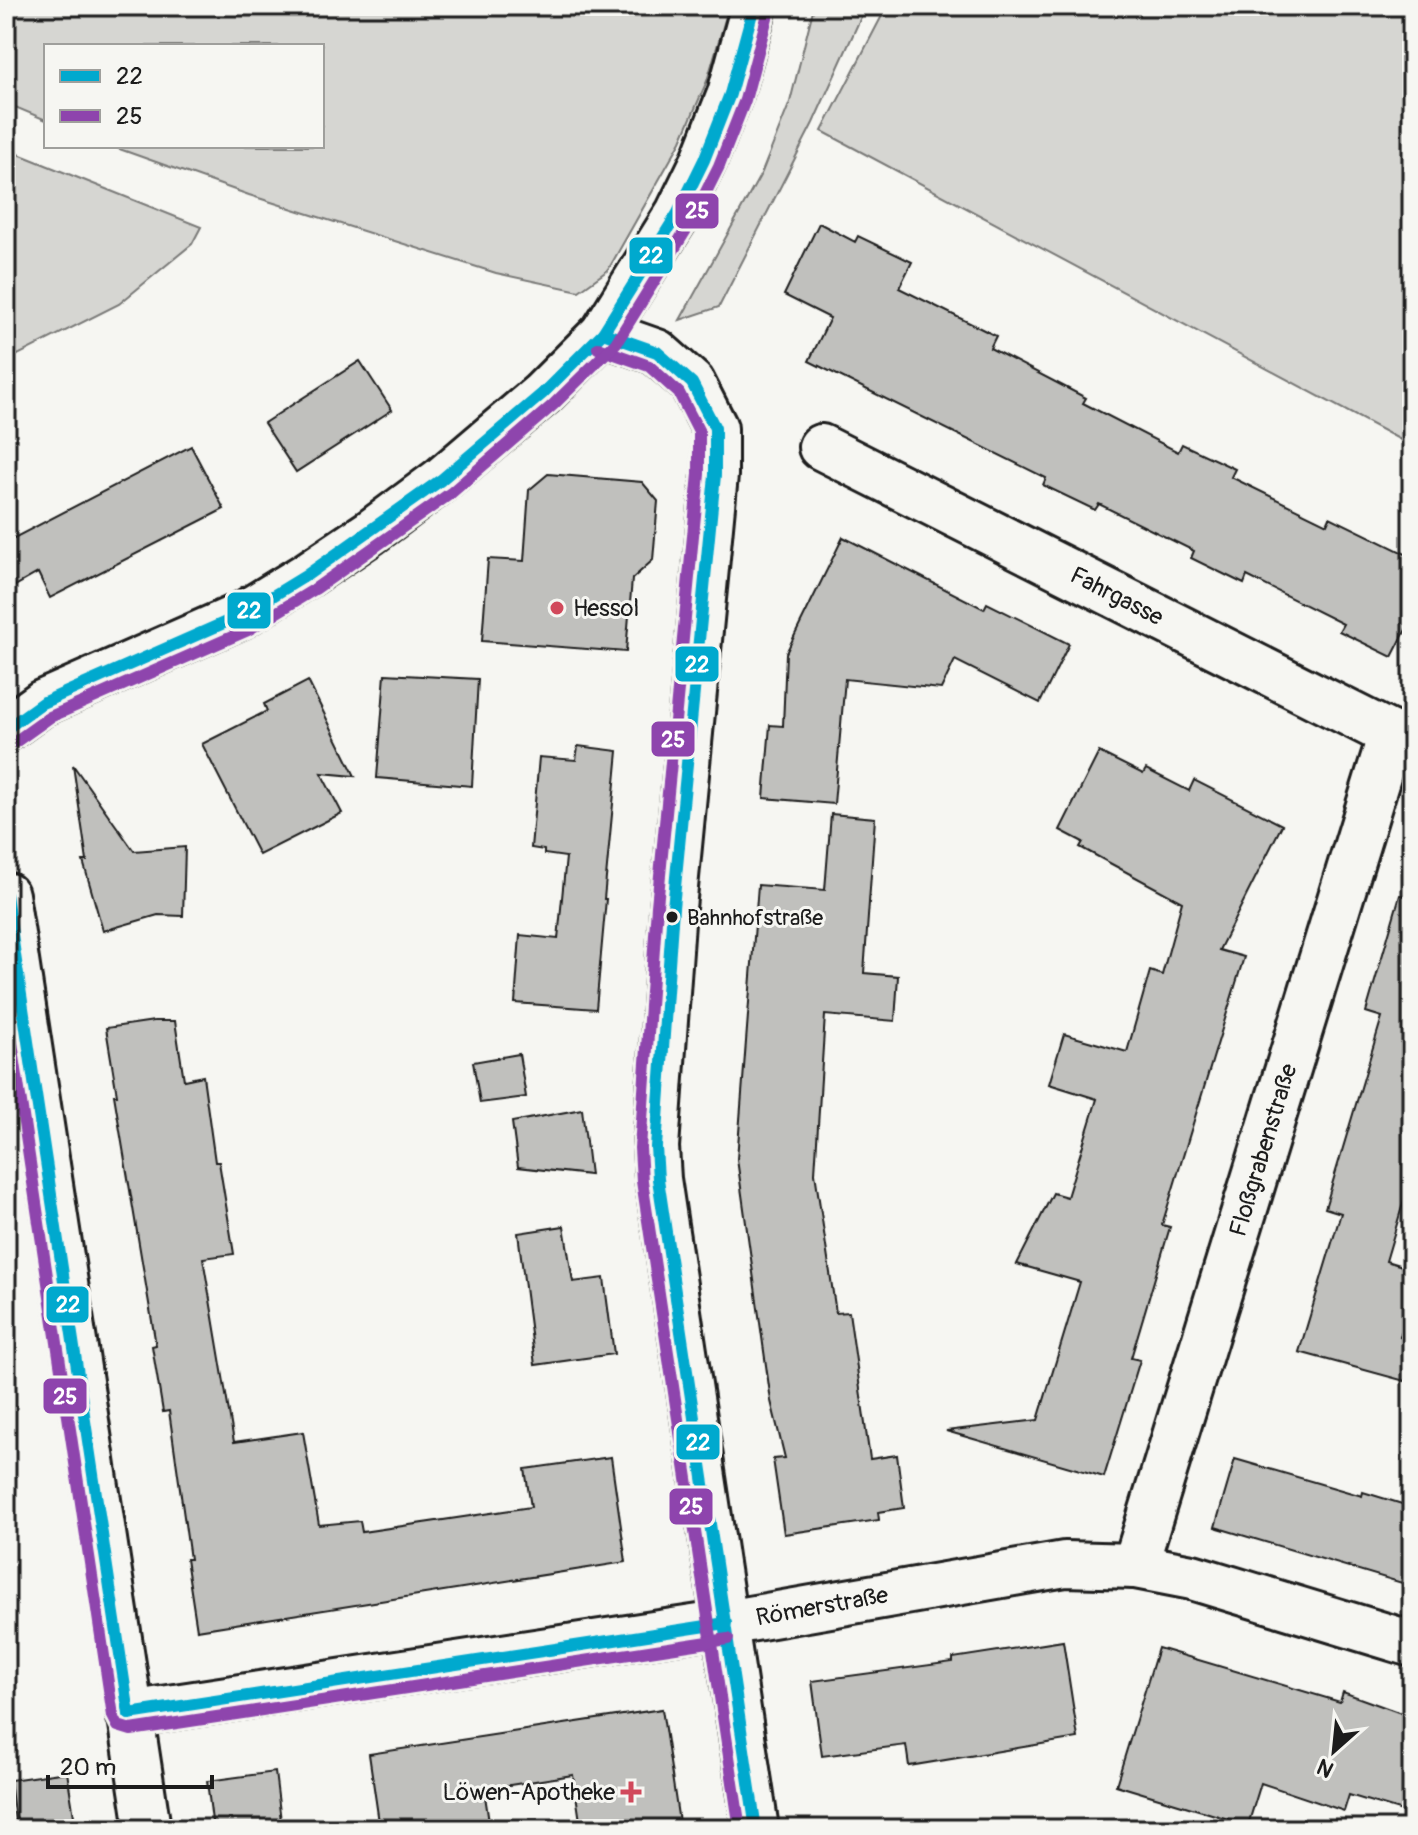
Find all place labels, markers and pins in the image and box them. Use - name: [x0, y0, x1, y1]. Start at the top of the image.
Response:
- place label: Hessol: [573, 594, 639, 623]
- marker: Hessol: [548, 599, 566, 617]
- place label: Bahnhofstraße: [687, 904, 823, 932]
- marker: Bahnhofstraße: [664, 909, 680, 925]
- place label: Löwen-Apotheke: [443, 1778, 615, 1807]
- marker: Löwen-Apotheke: [622, 1783, 640, 1801]

